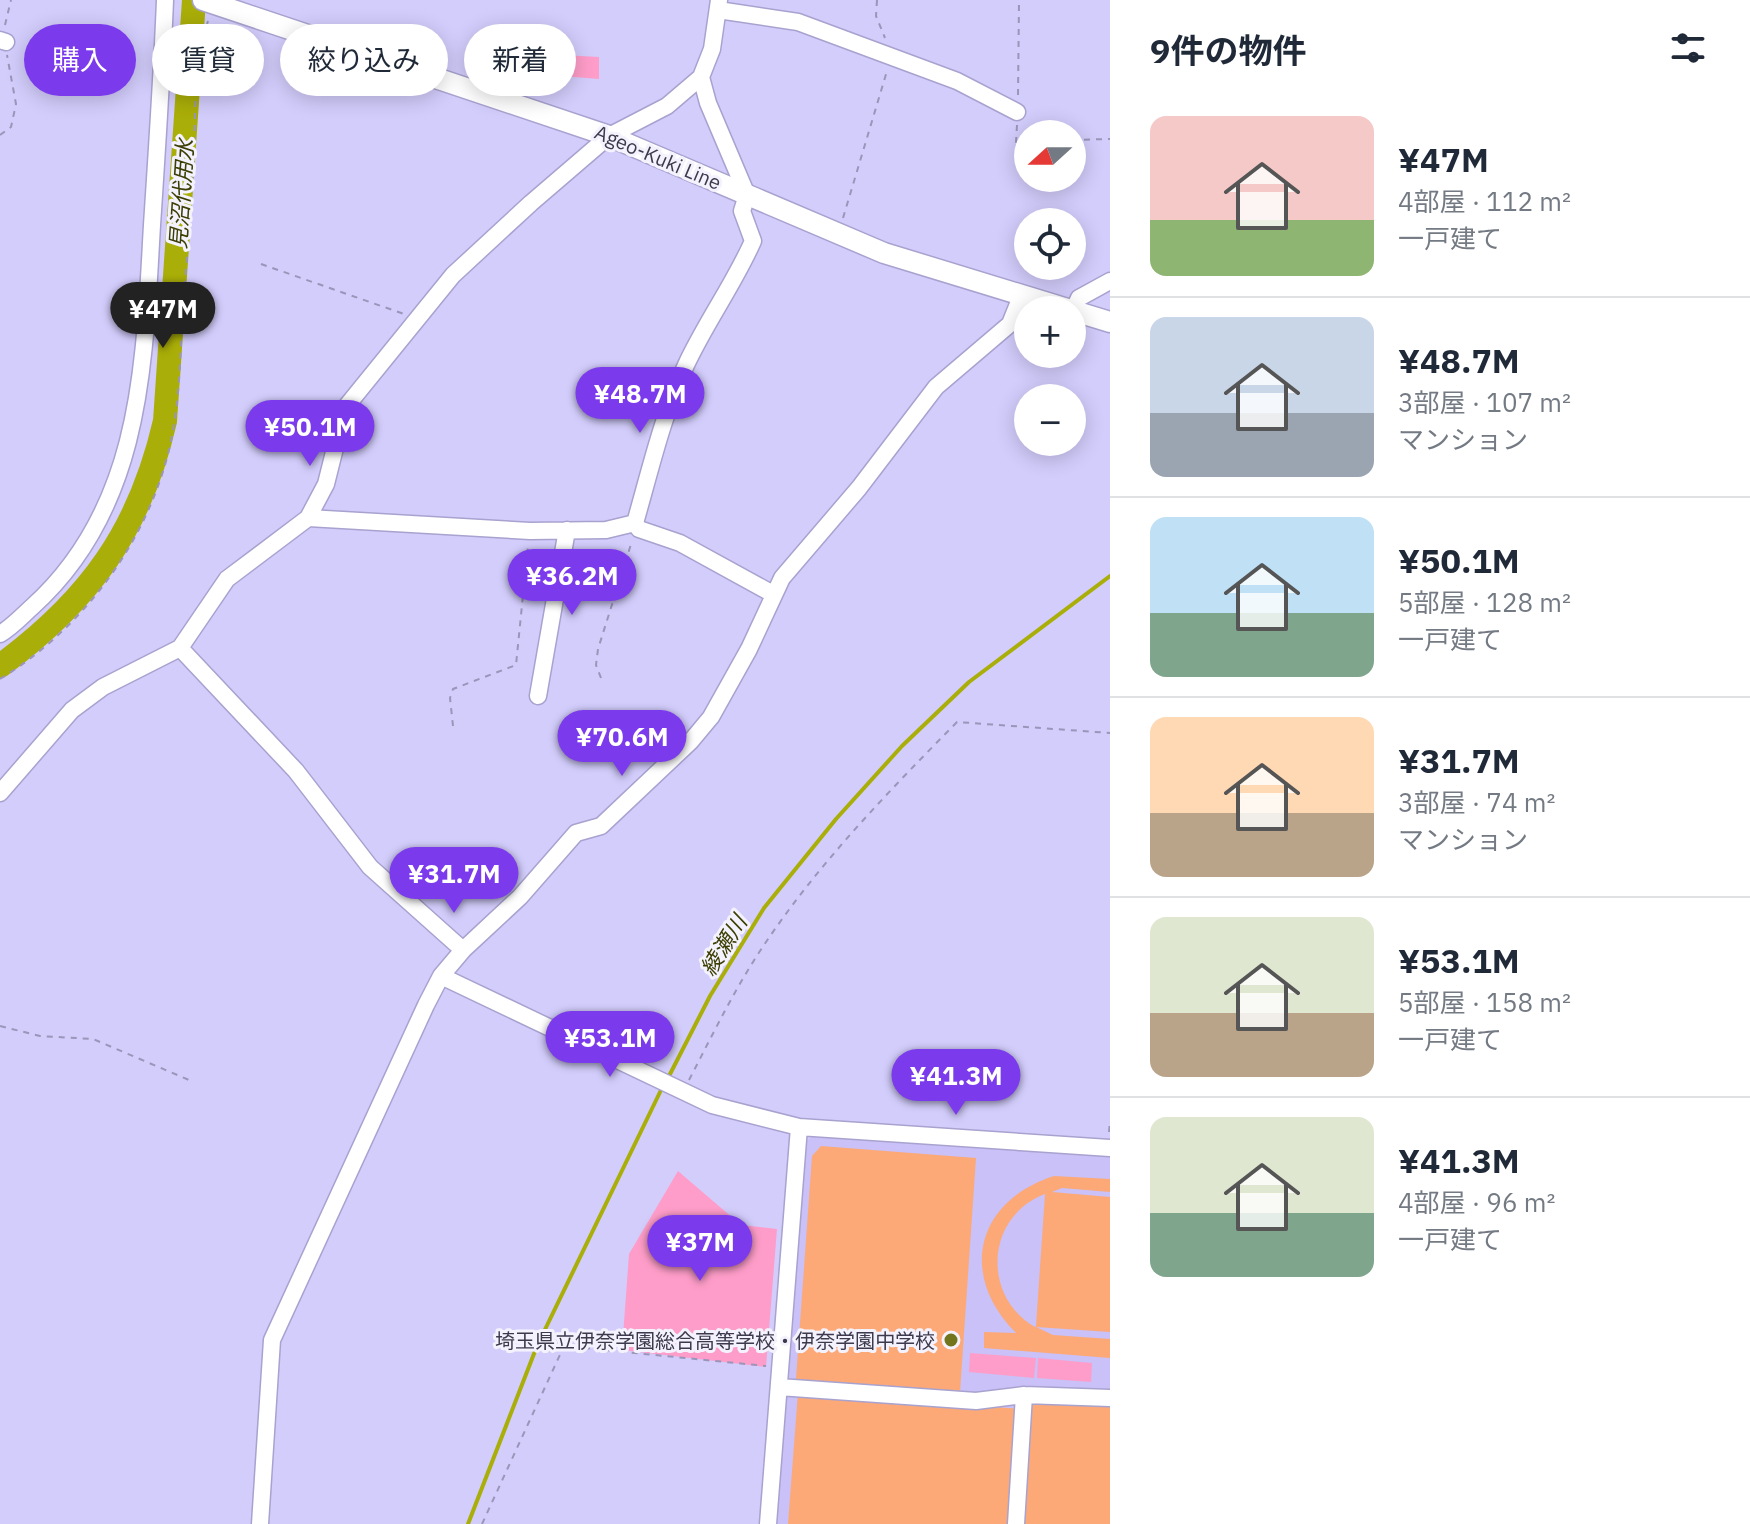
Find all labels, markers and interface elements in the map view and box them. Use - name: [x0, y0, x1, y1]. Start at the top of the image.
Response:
- chip: 購入: [24, 24, 136, 96]
- chip: 賃貸: [152, 24, 264, 96]
- chip: 絞り込み: [280, 24, 448, 96]
- chip: 新着: [464, 24, 576, 96]
- icon: filters: [1666, 26, 1710, 70]
- text: 9件の物件: [1150, 28, 1306, 72]
- street label: Ageo-Kuki Line: [591, 118, 725, 196]
- north arrow: [1014, 120, 1086, 192]
- map controls: [1014, 120, 1086, 456]
- water label: 見沼代用水: [163, 136, 199, 250]
- text: ¥47M: [1398, 137, 1489, 181]
- icon: home: [1214, 148, 1310, 244]
- text: 4部屋 · 112 m²: [1398, 184, 1571, 218]
- button: locate: [1014, 208, 1086, 280]
- text: 一戸建て: [1398, 221, 1502, 255]
- pin: ¥47M: [116, 282, 210, 350]
- text: ¥47M: [128, 291, 198, 325]
- button: +: [1014, 296, 1086, 368]
- text: ¥48.7M: [1398, 338, 1520, 382]
- icon: home: [1214, 349, 1310, 445]
- pin: ¥48.7M: [575, 367, 705, 435]
- text: ¥48.7M: [593, 376, 687, 410]
- button: −: [1014, 384, 1086, 456]
- text: 3部屋 · 107 m²: [1398, 385, 1571, 419]
- pin: ¥50.1M: [245, 400, 375, 468]
- text: ¥50.1M: [263, 409, 357, 443]
- text: マンション: [1398, 422, 1528, 456]
- text: ¥50.1M: [1398, 538, 1520, 582]
- pin: ¥36.2M: [507, 549, 637, 617]
- icon: home: [1214, 549, 1310, 645]
- text: ¥36.2M: [525, 558, 619, 592]
- text: 5部屋 · 128 m²: [1398, 585, 1571, 619]
- text: 一戸建て: [1398, 622, 1502, 656]
- pin: ¥70.6M: [557, 710, 687, 778]
- text: ¥70.6M: [575, 719, 669, 753]
- text: ¥31.7M: [1398, 738, 1520, 782]
- icon: home: [1214, 749, 1310, 845]
- text: 3部屋 · 74 m²: [1398, 785, 1555, 819]
- text: マンション: [1398, 822, 1528, 856]
- pin: ¥31.7M: [389, 847, 519, 915]
- text: ¥31.7M: [407, 856, 501, 890]
- water label: 綾瀬川: [693, 908, 754, 981]
- text: ¥53.1M: [1398, 938, 1520, 982]
- icon: home: [1214, 949, 1310, 1045]
- text: 5部屋 · 158 m²: [1398, 985, 1571, 1019]
- pin: ¥53.1M: [545, 1011, 675, 1079]
- text: ¥53.1M: [563, 1020, 657, 1054]
- text: 一戸建て: [1398, 1022, 1502, 1056]
- pin: ¥41.3M: [891, 1049, 1021, 1117]
- text: ¥41.3M: [909, 1058, 1003, 1092]
- text: ¥41.3M: [1398, 1138, 1520, 1182]
- icon: home: [1214, 1149, 1310, 1245]
- text: 4部屋 · 96 m²: [1398, 1185, 1555, 1219]
- pin: ¥37M: [653, 1215, 747, 1283]
- text: 一戸建て: [1398, 1222, 1502, 1256]
- text: ¥37M: [665, 1224, 735, 1258]
- place label: 埼玉県立伊奈学園総合高等学校・伊奈学園中学校: [495, 1327, 935, 1354]
- marker: 埼玉県立伊奈学園総合高等学校・伊奈学園中学校: [942, 1331, 960, 1349]

